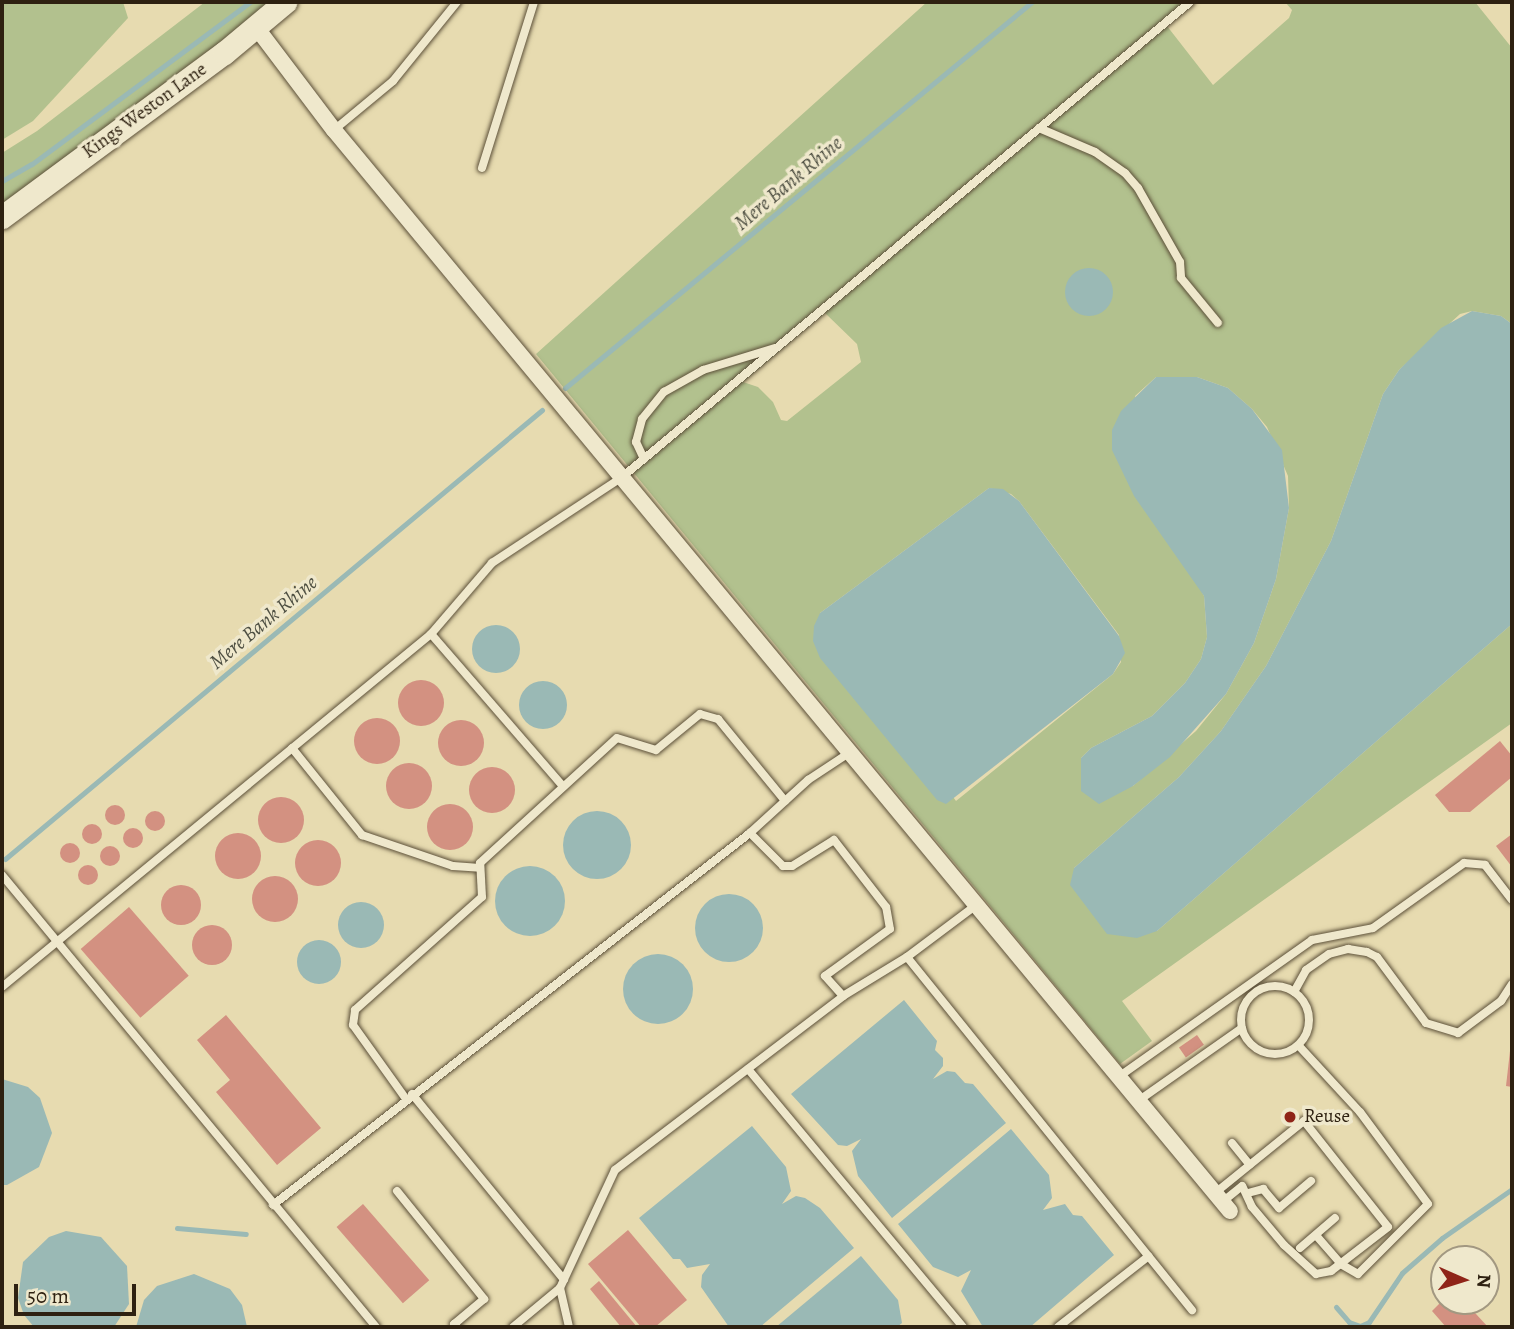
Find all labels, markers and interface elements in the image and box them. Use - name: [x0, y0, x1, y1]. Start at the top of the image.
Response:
- street label: Kings Weston Lane: [78, 58, 212, 164]
- water label: Mere Bank Rhine: [729, 131, 847, 235]
- water label: Mere Bank Rhine: [204, 570, 322, 674]
- place label: Reuse: [1304, 1106, 1350, 1128]
- marker: Reuse: [1282, 1109, 1298, 1125]
- north arrow: [1430, 1245, 1500, 1315]
- scale bar: [18, 1270, 140, 1314]
- text: N: [1471, 1273, 1497, 1289]
- text: 50 m: [27, 1282, 69, 1310]

